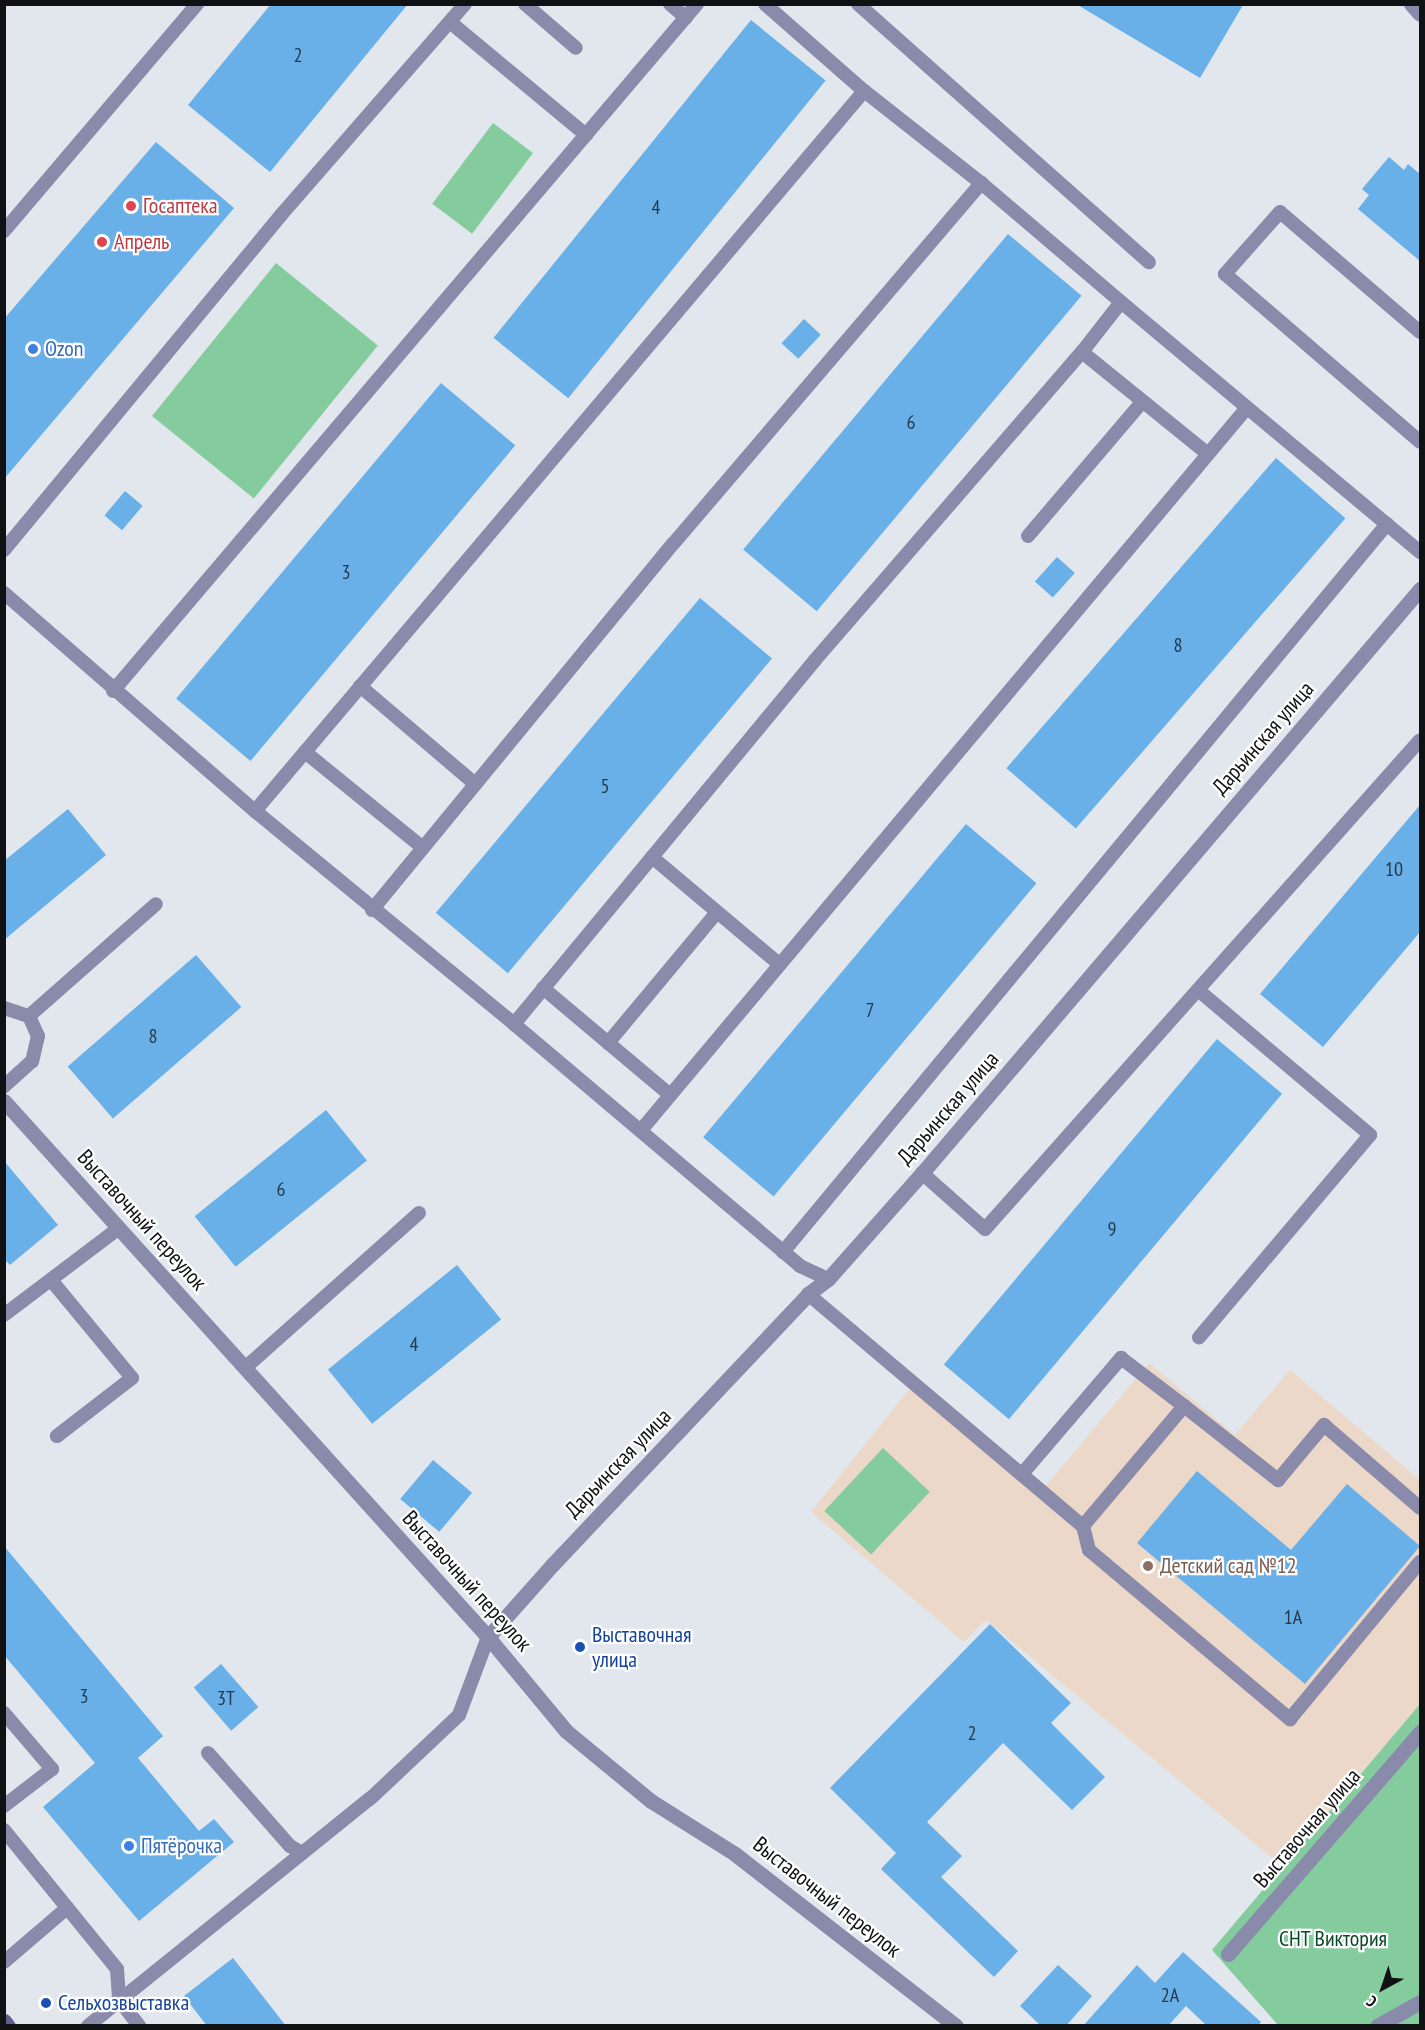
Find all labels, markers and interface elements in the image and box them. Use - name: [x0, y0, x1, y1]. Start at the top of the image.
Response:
- house number: 2: [294, 43, 302, 67]
- place label: Госаптека: [143, 193, 218, 219]
- house number: 4: [652, 195, 660, 219]
- marker: Госаптека: [124, 199, 138, 213]
- place label: Апрель: [114, 229, 169, 255]
- marker: Апрель: [95, 235, 109, 249]
- place label: Ozon: [45, 336, 84, 362]
- marker: Ozon: [26, 342, 40, 356]
- house number: 6: [907, 410, 915, 434]
- house number: 3: [342, 560, 350, 584]
- house number: 8: [1174, 633, 1182, 657]
- street label: Дарьинская улица: [1207, 676, 1319, 800]
- house number: 5: [601, 774, 609, 798]
- house number: 10: [1385, 857, 1403, 881]
- house number: 7: [866, 998, 874, 1022]
- house number: 8: [149, 1024, 157, 1048]
- street label: Дарьинская улица: [892, 1046, 1004, 1170]
- street label: Выставочный переулок: [72, 1144, 212, 1296]
- house number: 6: [277, 1177, 285, 1201]
- house number: 9: [1108, 1217, 1116, 1241]
- house number: 4: [410, 1332, 418, 1356]
- street label: Дарьинская улица: [559, 1403, 677, 1523]
- street label: Выставочный переулок: [397, 1505, 537, 1657]
- place label: Детский сад №12: [1160, 1553, 1297, 1579]
- marker: Детский сад №12: [1141, 1559, 1155, 1573]
- house number: 1А: [1284, 1605, 1302, 1629]
- place label: Выставочная улица: [592, 1621, 692, 1672]
- marker: Выставочная улица: [573, 1640, 587, 1654]
- house number: 3: [80, 1684, 88, 1708]
- house number: 3Т: [217, 1686, 235, 1710]
- house number: 2: [968, 1721, 976, 1745]
- street label: Выставочная улица: [1248, 1763, 1366, 1893]
- street label: Выставочный переулок: [748, 1831, 906, 1963]
- place label: Пятёрочка: [141, 1833, 222, 1859]
- marker: Пятёрочка: [122, 1839, 136, 1853]
- park label: СНТ Виктория: [1279, 1926, 1387, 1952]
- north arrow: [1353, 1958, 1413, 2018]
- house number: 2А: [1161, 1983, 1179, 2007]
- place label: Сельхозвыставка: [58, 1990, 189, 2016]
- text: С: [1362, 1992, 1381, 2012]
- marker: Сельхозвыставка: [39, 1996, 53, 2010]

